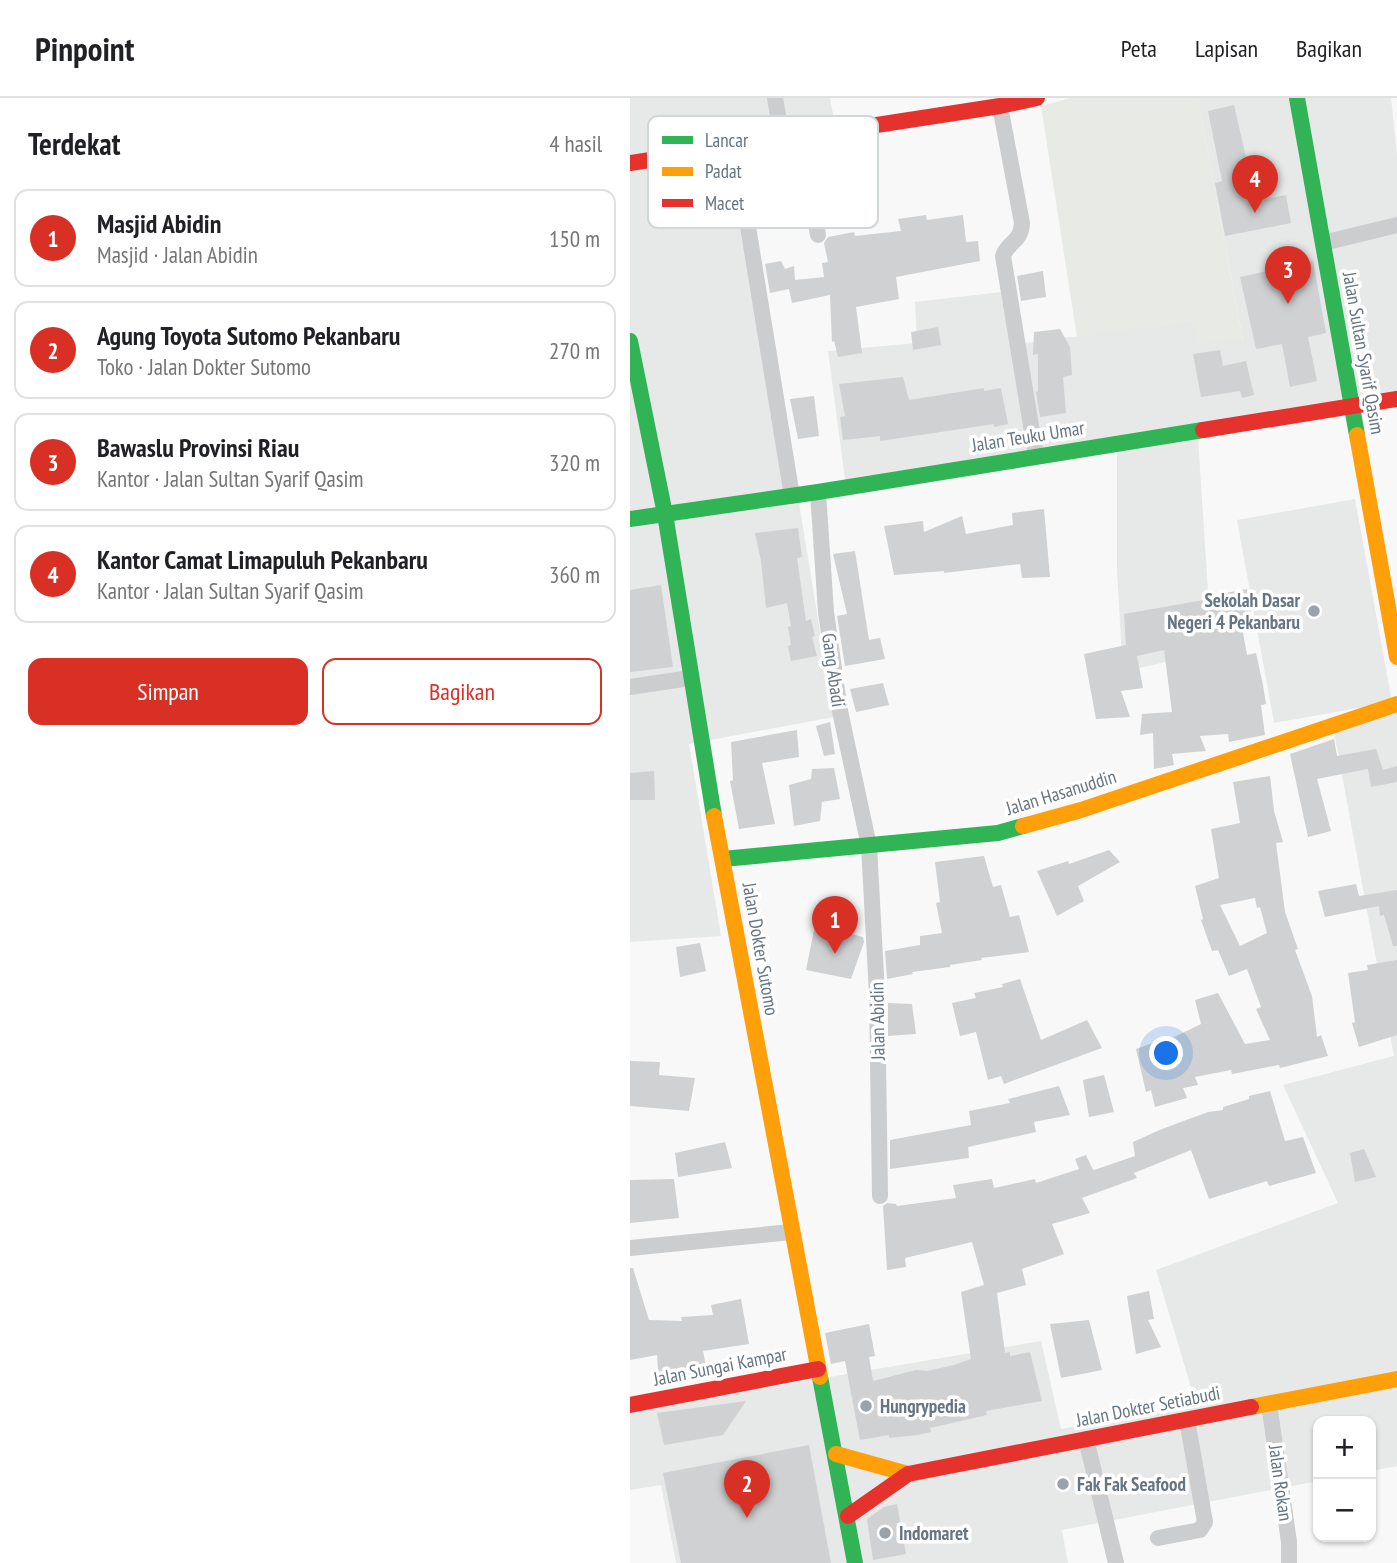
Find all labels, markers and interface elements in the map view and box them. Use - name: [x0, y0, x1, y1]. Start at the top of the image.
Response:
- text: Pinpoint: [35, 27, 134, 70]
- text: Peta: [1121, 33, 1157, 64]
- text: Lapisan: [1195, 33, 1258, 64]
- text: Bagikan: [1296, 33, 1362, 64]
- legend: [648, 116, 878, 228]
- text: Terdekat: [28, 124, 120, 163]
- text: Lancar: [705, 128, 749, 152]
- text: 4 hasil: [549, 129, 602, 158]
- pin: 4: [1232, 155, 1278, 213]
- text: Padat: [705, 159, 742, 183]
- text: Macet: [705, 191, 745, 215]
- text: Masjid Abidin: [97, 207, 221, 240]
- text: 1: [48, 224, 59, 253]
- text: 150 m: [549, 224, 600, 253]
- text: Masjid · Jalan Abidin: [97, 240, 258, 269]
- pin: 3: [1265, 246, 1311, 304]
- street label: Jalan Sultan Syarif Qasim: [1338, 269, 1390, 436]
- text: Agung Toyota Sutomo Pekanbaru: [97, 319, 400, 352]
- text: 2: [48, 336, 59, 365]
- text: 270 m: [549, 336, 600, 365]
- text: Toko · Jalan Dokter Sutomo: [97, 352, 311, 381]
- street label: Jalan Teuku Umar: [969, 415, 1087, 457]
- text: Bawaslu Provinsi Riau: [97, 431, 299, 464]
- text: 3: [48, 448, 59, 477]
- text: 320 m: [549, 448, 600, 477]
- text: Kantor · Jalan Sultan Syarif Qasim: [97, 464, 363, 493]
- text: Kantor Camat Limapuluh Pekanbaru: [97, 543, 428, 576]
- text: 4: [48, 560, 59, 589]
- text: 360 m: [549, 560, 600, 589]
- text: Kantor · Jalan Sultan Syarif Qasim: [97, 576, 363, 605]
- place label: Sekolah Dasar Negeri 4 Pekanbaru: [1167, 588, 1300, 634]
- marker: Sekolah Dasar Negeri 4 Pekanbaru: [1306, 603, 1322, 619]
- street label: Gang Abadi: [817, 632, 851, 708]
- button: Simpan: [28, 658, 308, 725]
- button: Bagikan: [322, 658, 602, 725]
- street label: Jalan Hasanuddin: [1002, 764, 1119, 820]
- street label: Jalan Dokter Sutomo: [737, 880, 784, 1017]
- pin: 1: [812, 896, 858, 954]
- street label: Jalan Abidin: [864, 982, 890, 1061]
- your location: [1149, 1036, 1183, 1070]
- street label: Jalan Sungai Kampar: [650, 1341, 789, 1391]
- street label: Jalan Dokter Setiabudi: [1073, 1380, 1222, 1432]
- place label: Hungrypedia: [880, 1394, 966, 1418]
- marker: Hungrypedia: [858, 1398, 874, 1414]
- map controls: [1313, 1416, 1376, 1542]
- button: +: [1313, 1416, 1376, 1479]
- street label: Jalan Rokan: [1264, 1442, 1298, 1523]
- pin: 2: [724, 1460, 770, 1518]
- place label: Fak Fak Seafood: [1077, 1472, 1186, 1496]
- marker: Fak Fak Seafood: [1055, 1476, 1071, 1492]
- button: −: [1313, 1479, 1376, 1542]
- place label: Indomaret: [899, 1521, 969, 1545]
- marker: Indomaret: [877, 1525, 893, 1541]

